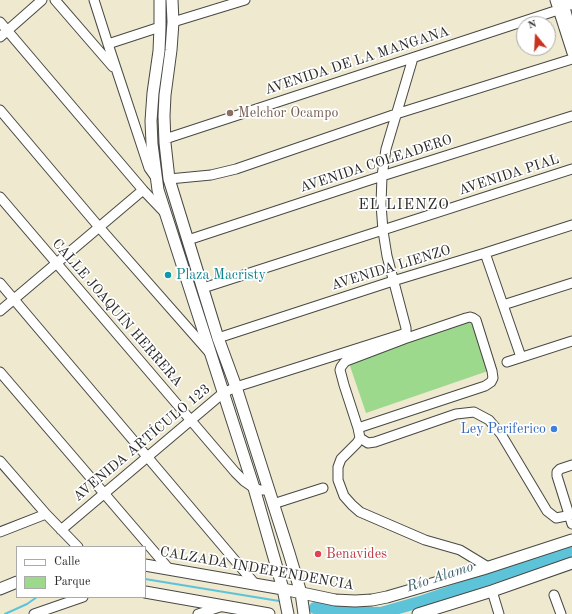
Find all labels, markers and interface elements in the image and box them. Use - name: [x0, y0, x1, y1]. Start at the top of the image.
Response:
- north arrow: [516, 16, 556, 56]
- text: N: [527, 19, 538, 32]
- street label: AVENIDA DE LA MANGANA: [263, 23, 451, 99]
- place label: Melchor Ocampo: [238, 105, 338, 121]
- marker: Melchor Ocampo: [225, 108, 235, 118]
- street label: AVENIDA COLEADERO: [298, 131, 454, 197]
- street label: AVENIDA PIAL: [457, 151, 561, 199]
- district label: EL LIENZO: [358, 196, 450, 214]
- street label: CALLE JOAQUÍN HERRERA: [48, 236, 186, 390]
- street label: AVENIDA LIENZO: [329, 242, 453, 294]
- place label: Plaza Macristy: [176, 267, 266, 283]
- marker: Plaza Macristy: [163, 270, 173, 280]
- street label: AVENIDA ARTÍCULO 123: [70, 381, 214, 505]
- place label: Ley Periferico: [460, 421, 546, 437]
- marker: Ley Periferico: [549, 424, 559, 434]
- street label: CALZADA INDEPENDENCIA: [159, 544, 355, 594]
- legend: [16, 546, 146, 598]
- place label: Benavides: [326, 546, 387, 562]
- marker: Benavides: [313, 549, 323, 559]
- text: Calle: [54, 556, 80, 568]
- water label: Río Alamo: [404, 558, 476, 596]
- text: Parque: [54, 576, 90, 588]

